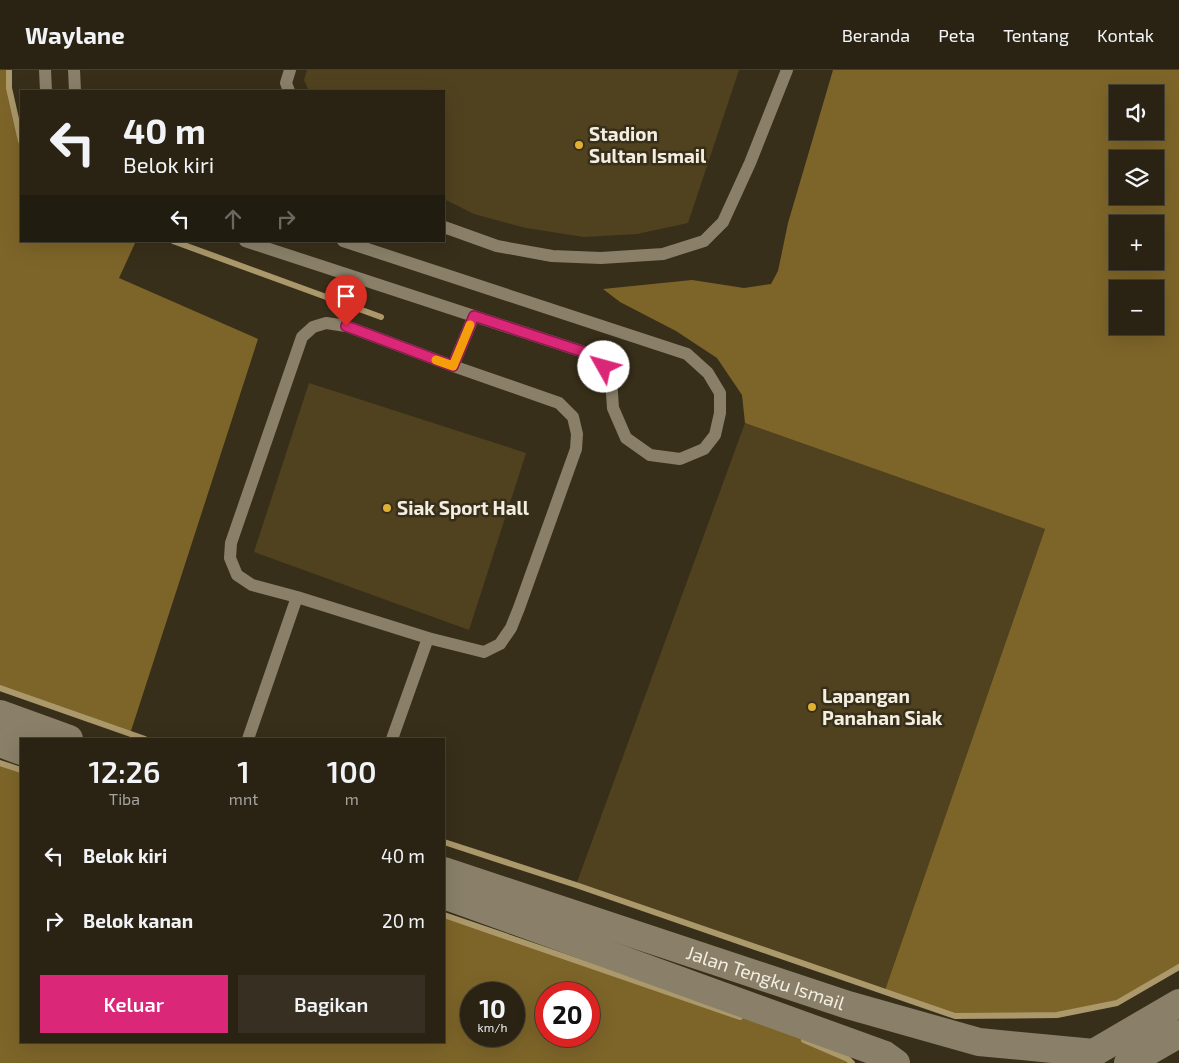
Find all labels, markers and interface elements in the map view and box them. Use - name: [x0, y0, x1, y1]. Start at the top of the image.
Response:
- text: Waylane: [25, 20, 125, 49]
- text: Beranda: [842, 24, 910, 46]
- text: Peta: [938, 24, 975, 46]
- text: Tentang: [1003, 24, 1069, 46]
- text: Kontak: [1097, 24, 1154, 46]
- map controls: [1109, 85, 1164, 335]
- button: sound: [1109, 85, 1164, 140]
- text: 40 m: [123, 109, 206, 151]
- icon: left: [40, 110, 105, 175]
- place label: Stadion Sultan Ismail: [589, 122, 707, 167]
- marker: Stadion Sultan Ismail: [573, 139, 585, 151]
- button: layers: [1109, 150, 1164, 205]
- text: Belok kiri: [123, 151, 214, 177]
- icon: left: [166, 205, 194, 233]
- icon: ahead: [219, 205, 247, 233]
- icon: right: [272, 205, 300, 233]
- button: +: [1109, 215, 1164, 270]
- pin: [325, 275, 367, 326]
- button: −: [1109, 280, 1164, 335]
- icon: arrive: [332, 282, 360, 310]
- position arrow: [577, 340, 629, 392]
- place label: Siak Sport Hall: [397, 496, 530, 519]
- marker: Siak Sport Hall: [381, 502, 393, 514]
- place label: Lapangan Panahan Siak: [822, 684, 943, 729]
- marker: Lapangan Panahan Siak: [806, 701, 818, 713]
- text: 12:26: [89, 753, 160, 789]
- text: 1: [237, 753, 250, 789]
- text: 100: [327, 753, 376, 789]
- text: Tiba: [109, 789, 140, 808]
- text: mnt: [229, 789, 258, 808]
- text: m: [345, 789, 359, 808]
- icon: left: [40, 842, 68, 870]
- text: Belok kiri: [83, 844, 167, 867]
- text: 40 m: [381, 844, 425, 867]
- icon: right: [40, 907, 68, 935]
- text: Belok kanan: [83, 909, 193, 932]
- text: 20 m: [382, 909, 425, 932]
- street label: Jalan Tengku Ismail: [684, 940, 848, 1014]
- button: Keluar: [40, 975, 228, 1033]
- button: Bagikan: [238, 975, 425, 1033]
- speed limit sign: 20: [535, 982, 600, 1047]
- text: 10: [479, 993, 506, 1023]
- text: km/h: [478, 1020, 507, 1034]

